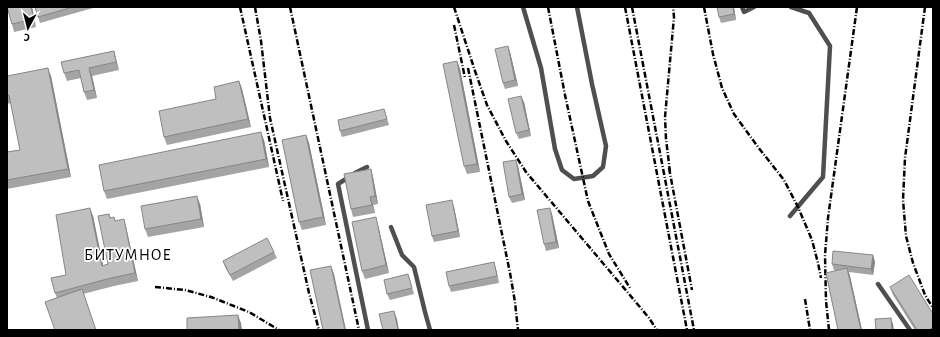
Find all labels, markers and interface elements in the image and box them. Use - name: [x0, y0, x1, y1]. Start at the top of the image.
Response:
- north arrow: [8, 8, 48, 48]
- text: С: [23, 32, 31, 43]
- district label: БИТУМНОЕ: [84, 247, 172, 263]

